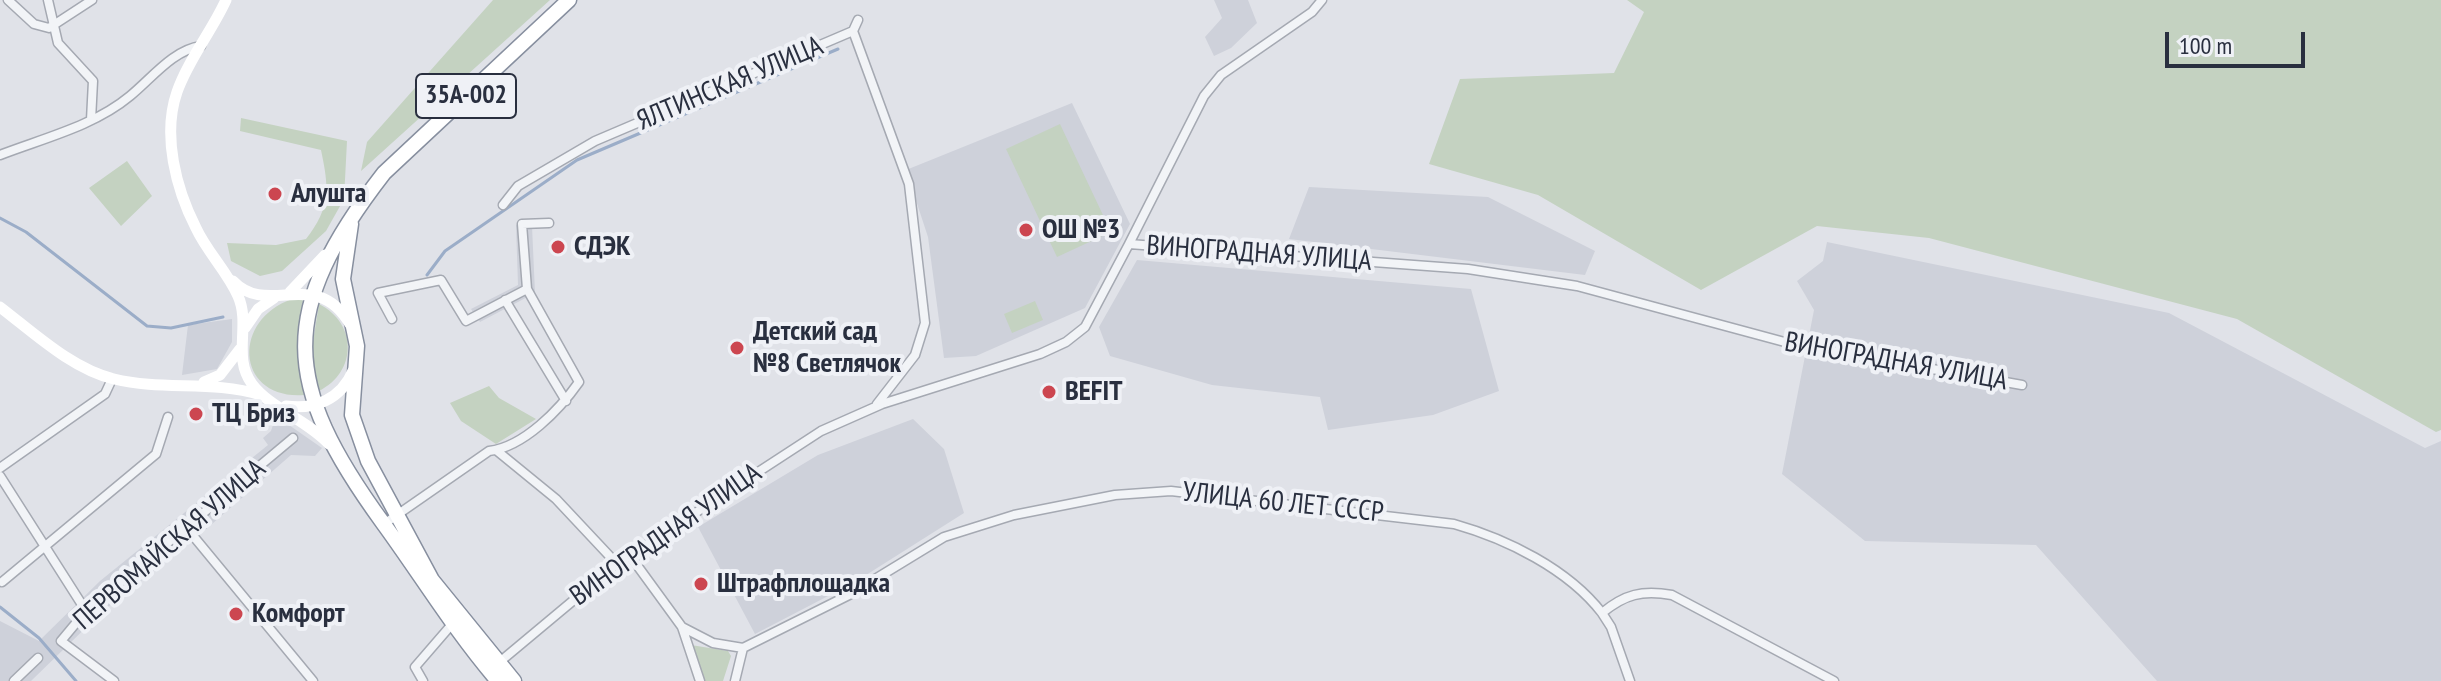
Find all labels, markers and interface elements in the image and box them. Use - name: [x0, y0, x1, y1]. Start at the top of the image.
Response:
- scale bar: [2169, 16, 2309, 66]
- street label: ЯЛТИНСКАЯ УЛИЦА: [632, 30, 828, 138]
- text: 100 m: [2179, 30, 2232, 61]
- road number: 35А-002: [416, 74, 516, 118]
- place label: Алушта: [291, 177, 366, 211]
- marker: Алушта: [266, 185, 284, 203]
- place label: ОШ №3: [1042, 213, 1120, 247]
- marker: ОШ №3: [1017, 221, 1035, 239]
- street label: ВИНОГРАДНАЯ УЛИЦА: [1145, 229, 1373, 279]
- place label: СДЭК: [574, 230, 631, 264]
- marker: СДЭК: [549, 238, 567, 256]
- place label: Детский сад №8 Светлячок: [753, 315, 901, 381]
- street label: ВИНОГРАДНАЯ УЛИЦА: [1782, 326, 2010, 398]
- marker: Детский сад №8 Светлячок: [728, 339, 746, 357]
- place label: BEFIT: [1065, 375, 1122, 409]
- marker: BEFIT: [1040, 383, 1058, 401]
- place label: ТЦ Бриз: [212, 397, 295, 431]
- marker: ТЦ Бриз: [187, 405, 205, 423]
- street label: ПЕРВОМАЙСКАЯ УЛИЦА: [67, 453, 273, 637]
- street label: ВИНОГРАДНАЯ УЛИЦА: [564, 457, 768, 613]
- street label: УЛИЦА 60 ЛЕТ СССР: [1181, 476, 1385, 530]
- place label: Штрафплощадка: [717, 567, 890, 601]
- marker: Штрафплощадка: [692, 575, 710, 593]
- place label: Комфорт: [252, 597, 345, 631]
- marker: Комфорт: [227, 605, 245, 623]

